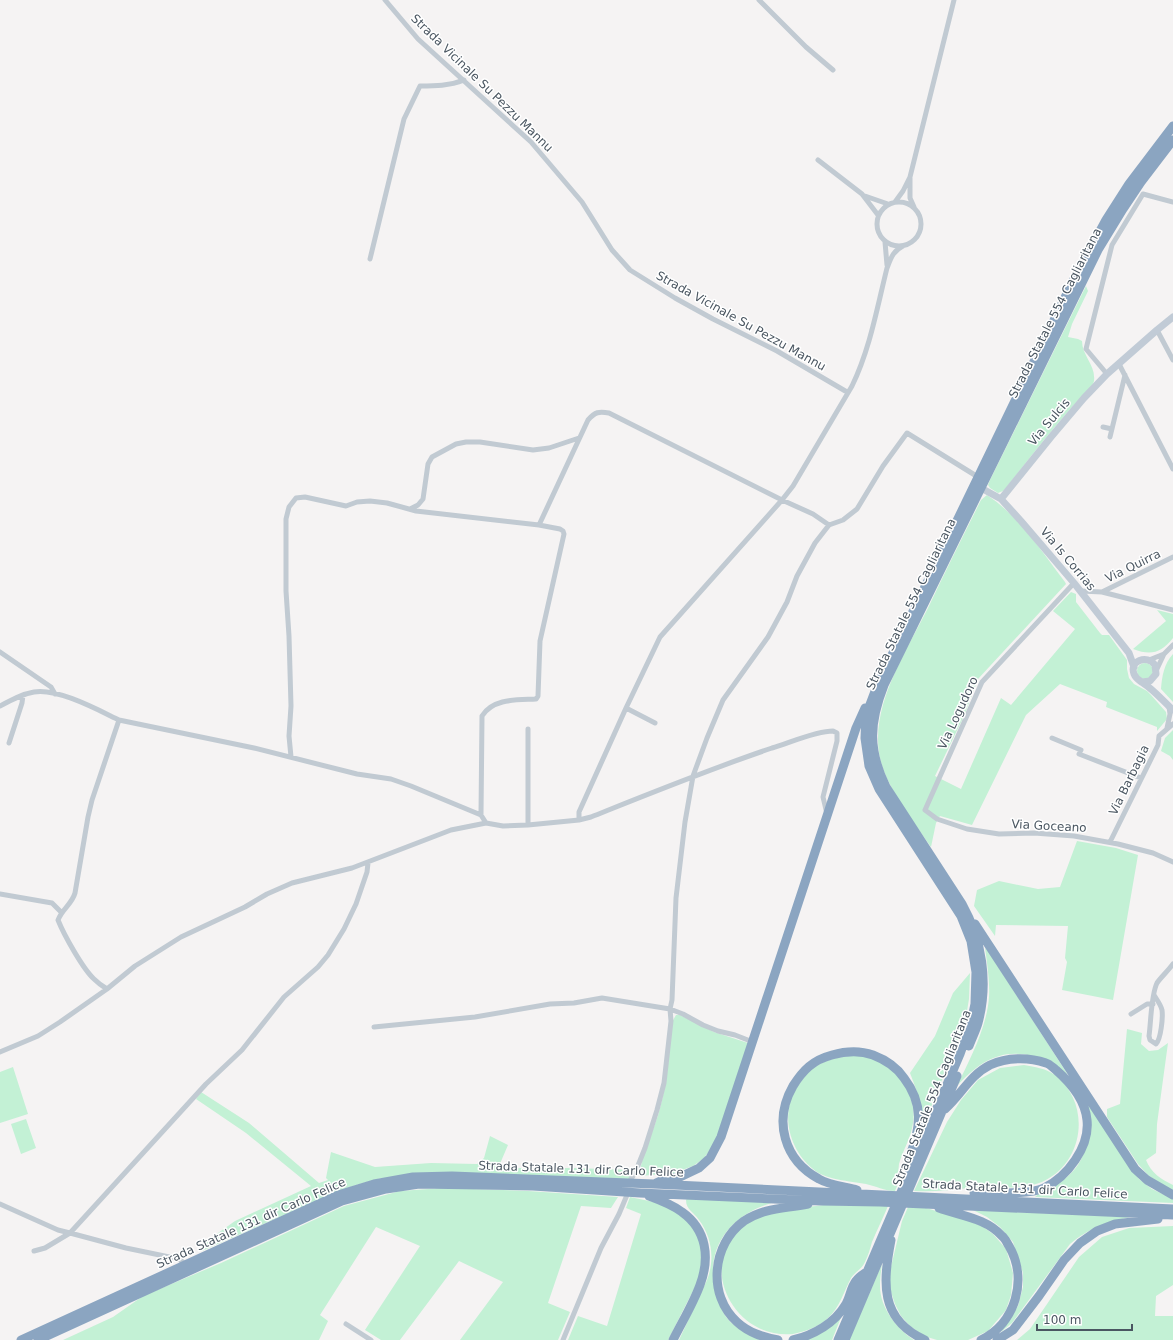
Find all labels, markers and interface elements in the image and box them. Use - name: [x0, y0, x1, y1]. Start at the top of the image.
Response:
- street label: Strada Vicinale Su Pezzu Mannu: [408, 11, 556, 155]
- street label: Strada Statale 554 Cagliaritana: [1006, 226, 1104, 400]
- street label: Strada Vicinale Su Pezzu Mannu: [654, 268, 828, 374]
- street label: Via Sulcis: [1025, 396, 1073, 448]
- street label: Strada Statale 554 Cagliaritana: [863, 516, 959, 692]
- street label: Via Is Corrias: [1037, 524, 1099, 594]
- street label: Via Quirra: [1103, 547, 1163, 585]
- street label: Via Logudoro: [935, 674, 981, 752]
- street label: Via Barbagia: [1106, 743, 1152, 817]
- street label: Via Goceano: [1011, 817, 1087, 835]
- street label: Strada Statale 554 Cagliaritana: [890, 1008, 974, 1188]
- street label: Strada Statale 131 dir Carlo Felice: [478, 1158, 684, 1180]
- street label: Strada Statale 131 dir Carlo Felice: [154, 1175, 348, 1271]
- street label: Strada Statale 131 dir Carlo Felice: [922, 1177, 1128, 1201]
- scale bar: [1037, 1306, 1132, 1332]
- text: 100 m: [1043, 1313, 1081, 1327]

